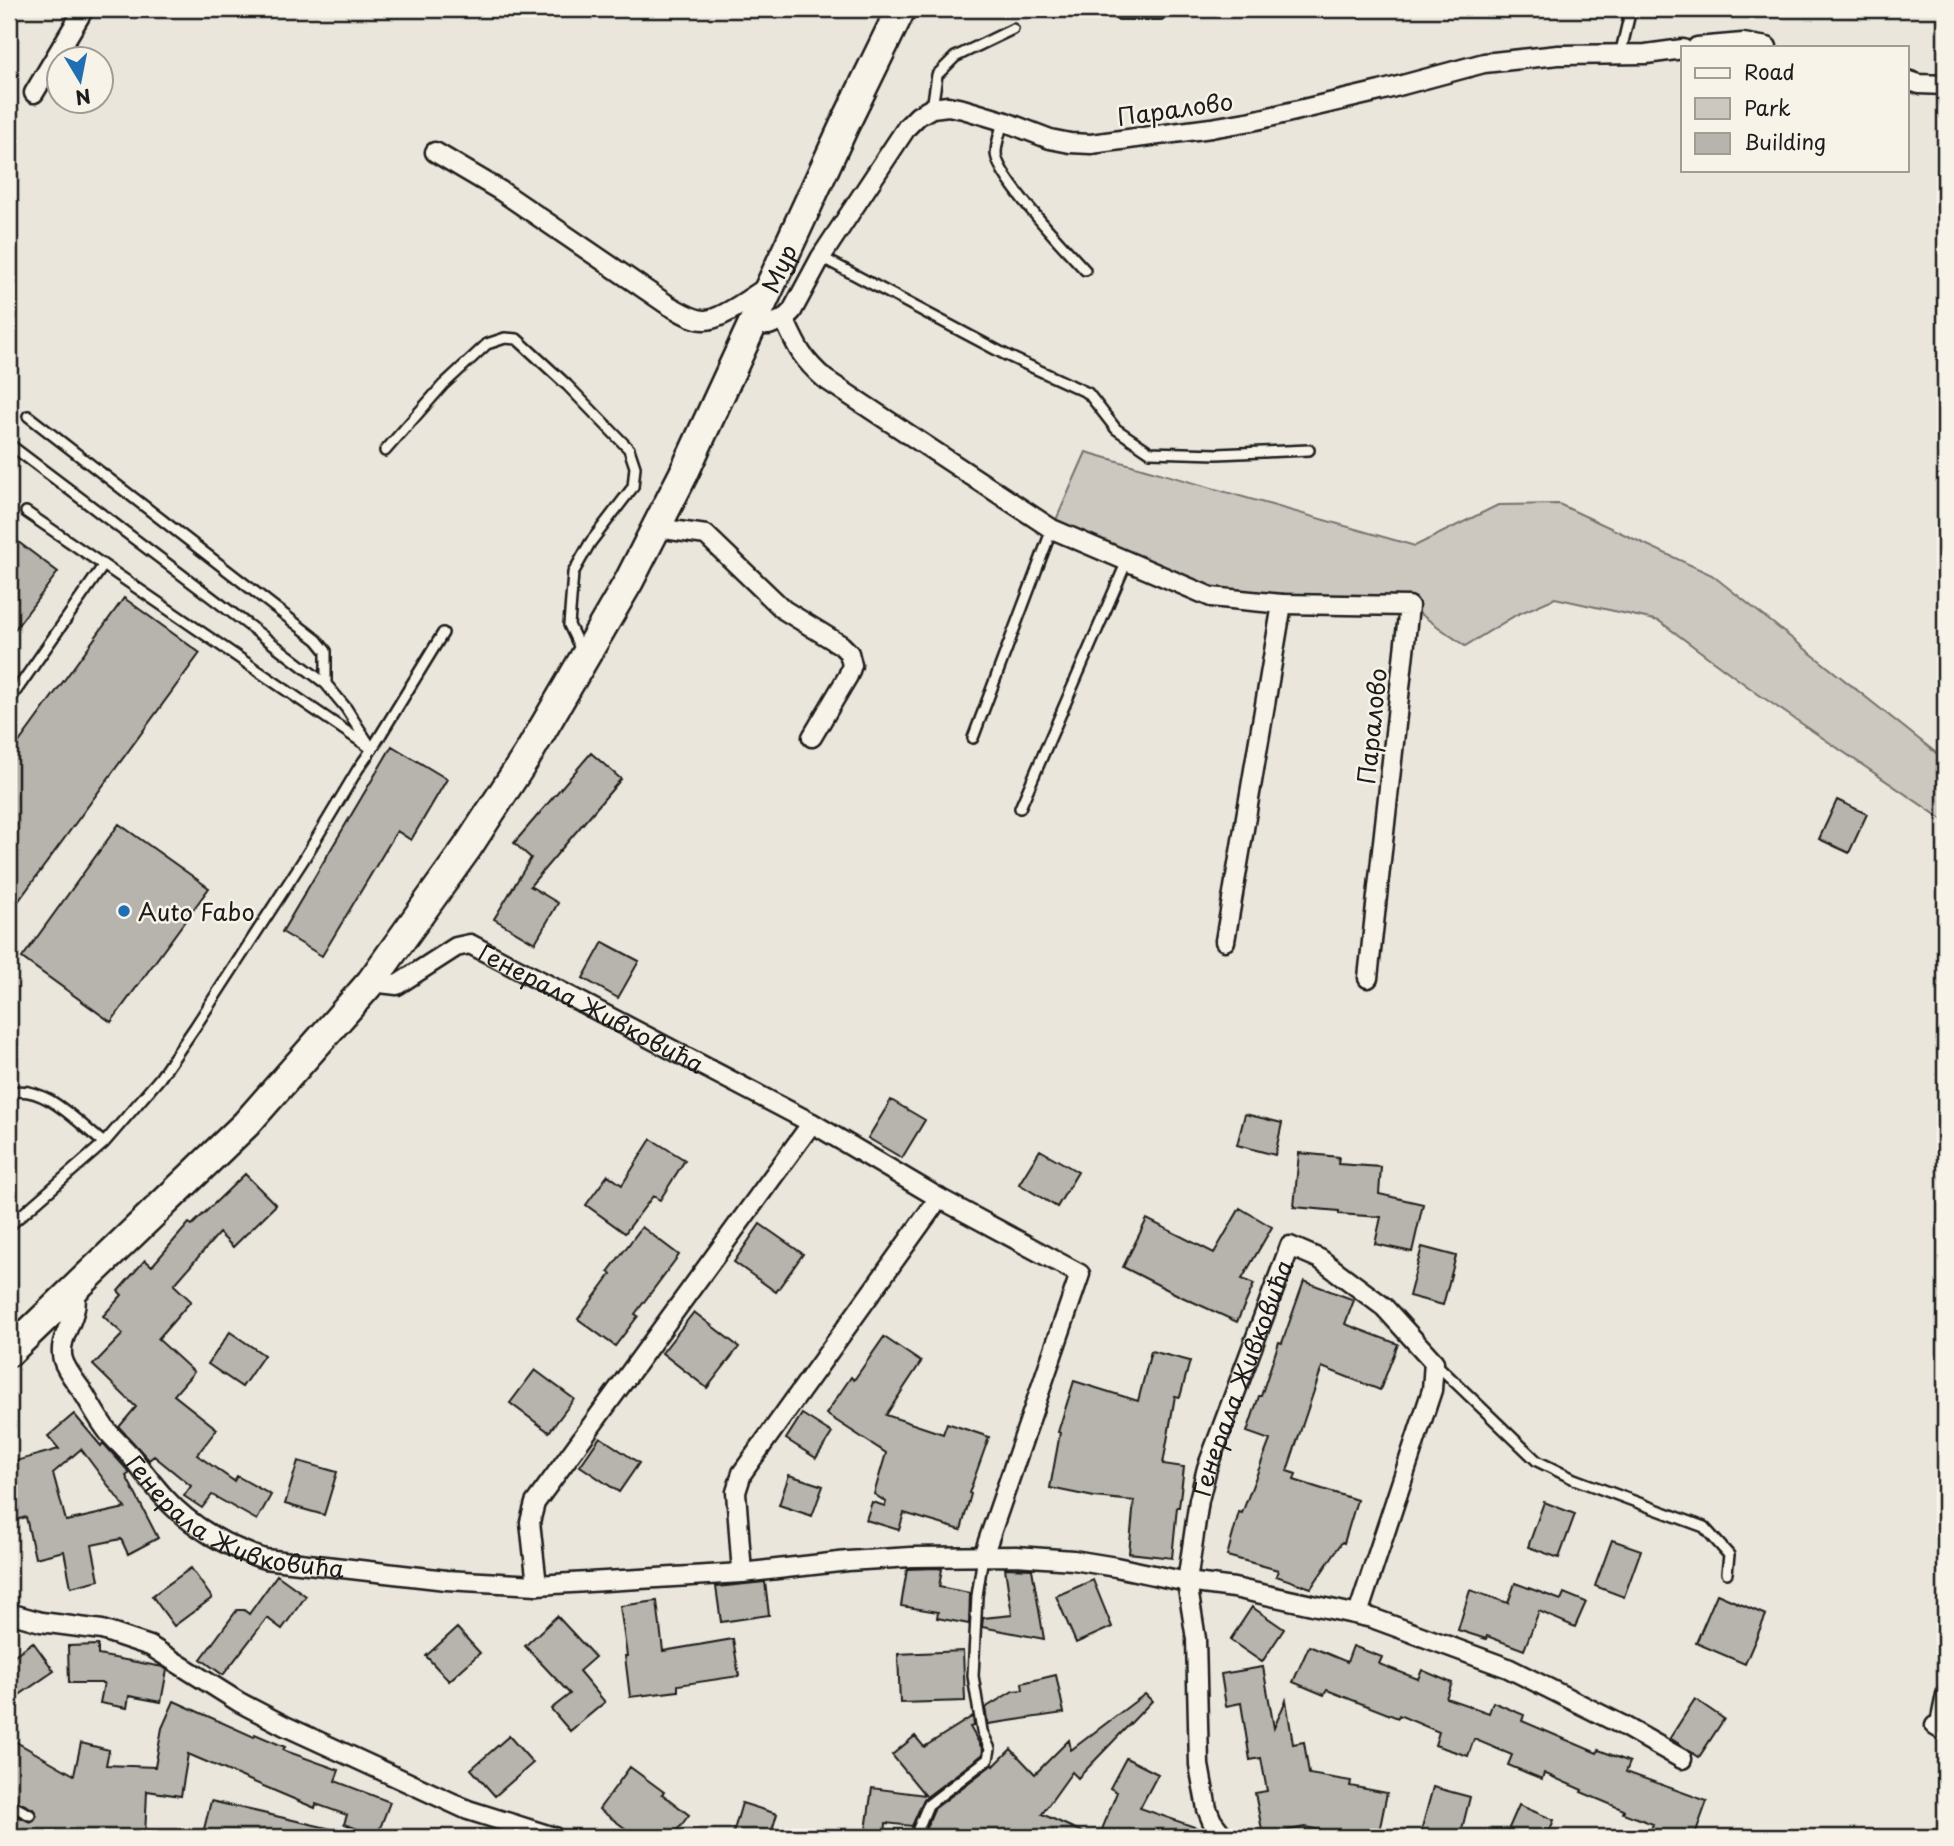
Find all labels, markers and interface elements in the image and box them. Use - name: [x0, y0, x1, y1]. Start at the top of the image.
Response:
- north arrow: [46, 46, 116, 116]
- legend: [1681, 46, 1909, 172]
- text: Road: [1744, 55, 1795, 87]
- street label: Паралово: [1115, 82, 1235, 134]
- text: N: [73, 83, 93, 113]
- text: Park: [1744, 91, 1791, 123]
- text: Building: [1744, 125, 1826, 157]
- street label: Мур: [752, 238, 805, 299]
- street label: Паралово: [1347, 666, 1395, 786]
- place label: Auto Fabo: [138, 893, 255, 929]
- marker: Auto Fabo: [116, 903, 132, 919]
- street label: Генерала Живковића: [472, 934, 711, 1082]
- street label: Генерала Живковића: [1183, 1254, 1302, 1500]
- street label: Генерала Живковића: [118, 1447, 346, 1586]

